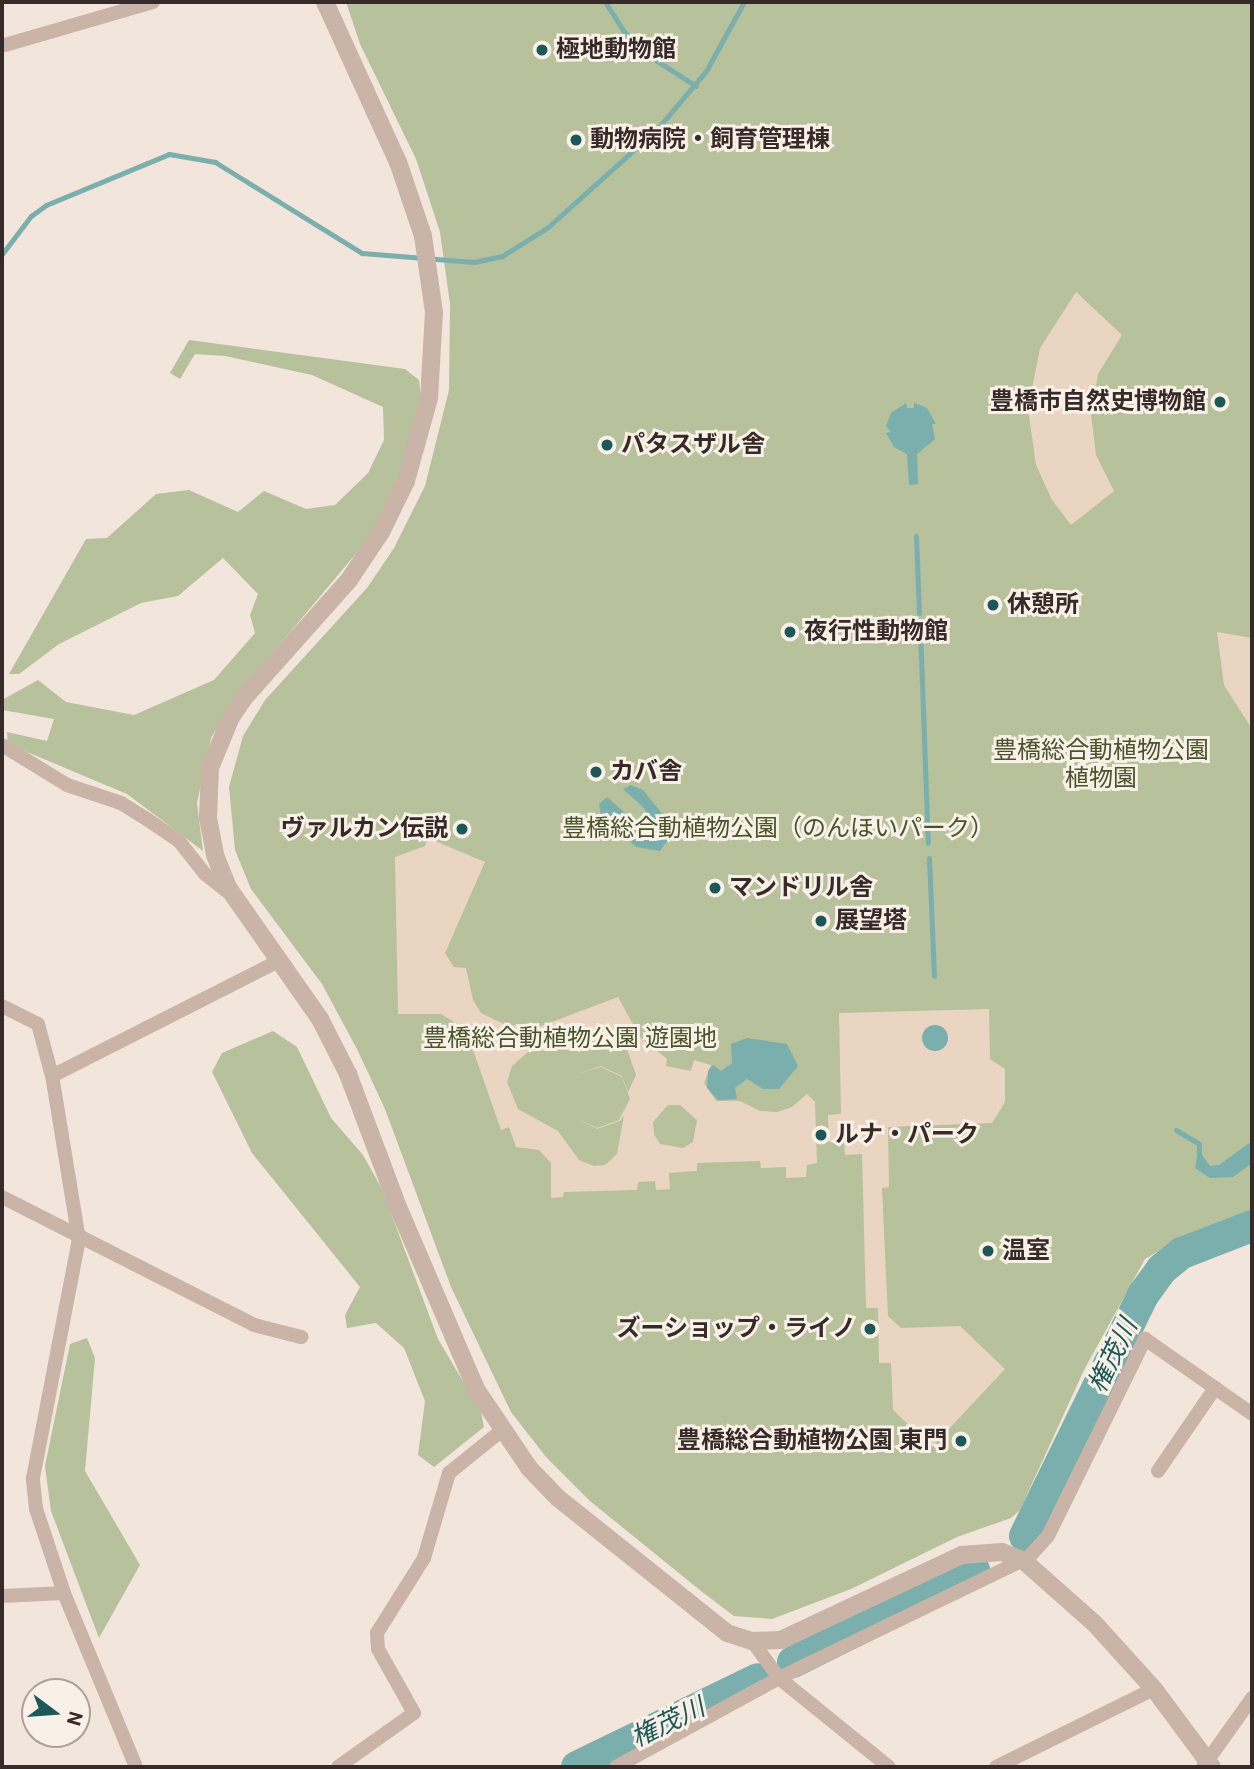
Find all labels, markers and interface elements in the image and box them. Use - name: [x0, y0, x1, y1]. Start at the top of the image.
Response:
- place label: 極地動物館: [556, 36, 676, 64]
- marker: 極地動物館: [534, 42, 550, 58]
- place label: 動物病院・飼育管理棟: [590, 126, 830, 154]
- marker: 動物病院・飼育管理棟: [568, 132, 584, 148]
- place label: 豊橋市自然史博物館: [990, 388, 1206, 416]
- marker: 豊橋市自然史博物館: [1212, 394, 1228, 410]
- place label: パタスザル舎: [621, 431, 765, 459]
- marker: パタスザル舎: [599, 437, 615, 453]
- place label: 休憩所: [1007, 591, 1079, 619]
- marker: 休憩所: [985, 597, 1001, 613]
- place label: 夜行性動物館: [804, 618, 948, 646]
- marker: 夜行性動物館: [782, 624, 798, 640]
- park label: 豊橋総合動植物公園 植物園: [993, 737, 1209, 793]
- place label: カバ舎: [610, 758, 682, 786]
- marker: カバ舎: [588, 764, 604, 780]
- place label: ヴァルカン伝説: [280, 815, 448, 843]
- park label: 豊橋総合動植物公園（のんほいパーク）: [562, 815, 994, 843]
- marker: ヴァルカン伝説: [454, 821, 470, 837]
- place label: マンドリル舎: [729, 874, 873, 902]
- marker: マンドリル舎: [707, 880, 723, 896]
- place label: 展望塔: [835, 907, 907, 935]
- marker: 展望塔: [813, 913, 829, 929]
- park label: 豊橋総合動植物公園 遊園地: [423, 1025, 717, 1053]
- place label: ルナ・パーク: [835, 1121, 979, 1149]
- marker: ルナ・パーク: [813, 1127, 829, 1143]
- place label: 温室: [1002, 1237, 1050, 1265]
- marker: 温室: [980, 1243, 996, 1259]
- water label: 権茂川: [1082, 1314, 1144, 1398]
- place label: ズーショップ・ライノ: [616, 1315, 856, 1343]
- marker: ズーショップ・ライノ: [862, 1321, 878, 1337]
- place label: 豊橋総合動植物公園 東門: [677, 1427, 947, 1455]
- marker: 豊橋総合動植物公園 東門: [953, 1433, 969, 1449]
- north arrow: [21, 1678, 91, 1748]
- water label: 権茂川: [626, 1692, 710, 1754]
- text: N: [62, 1709, 88, 1728]

